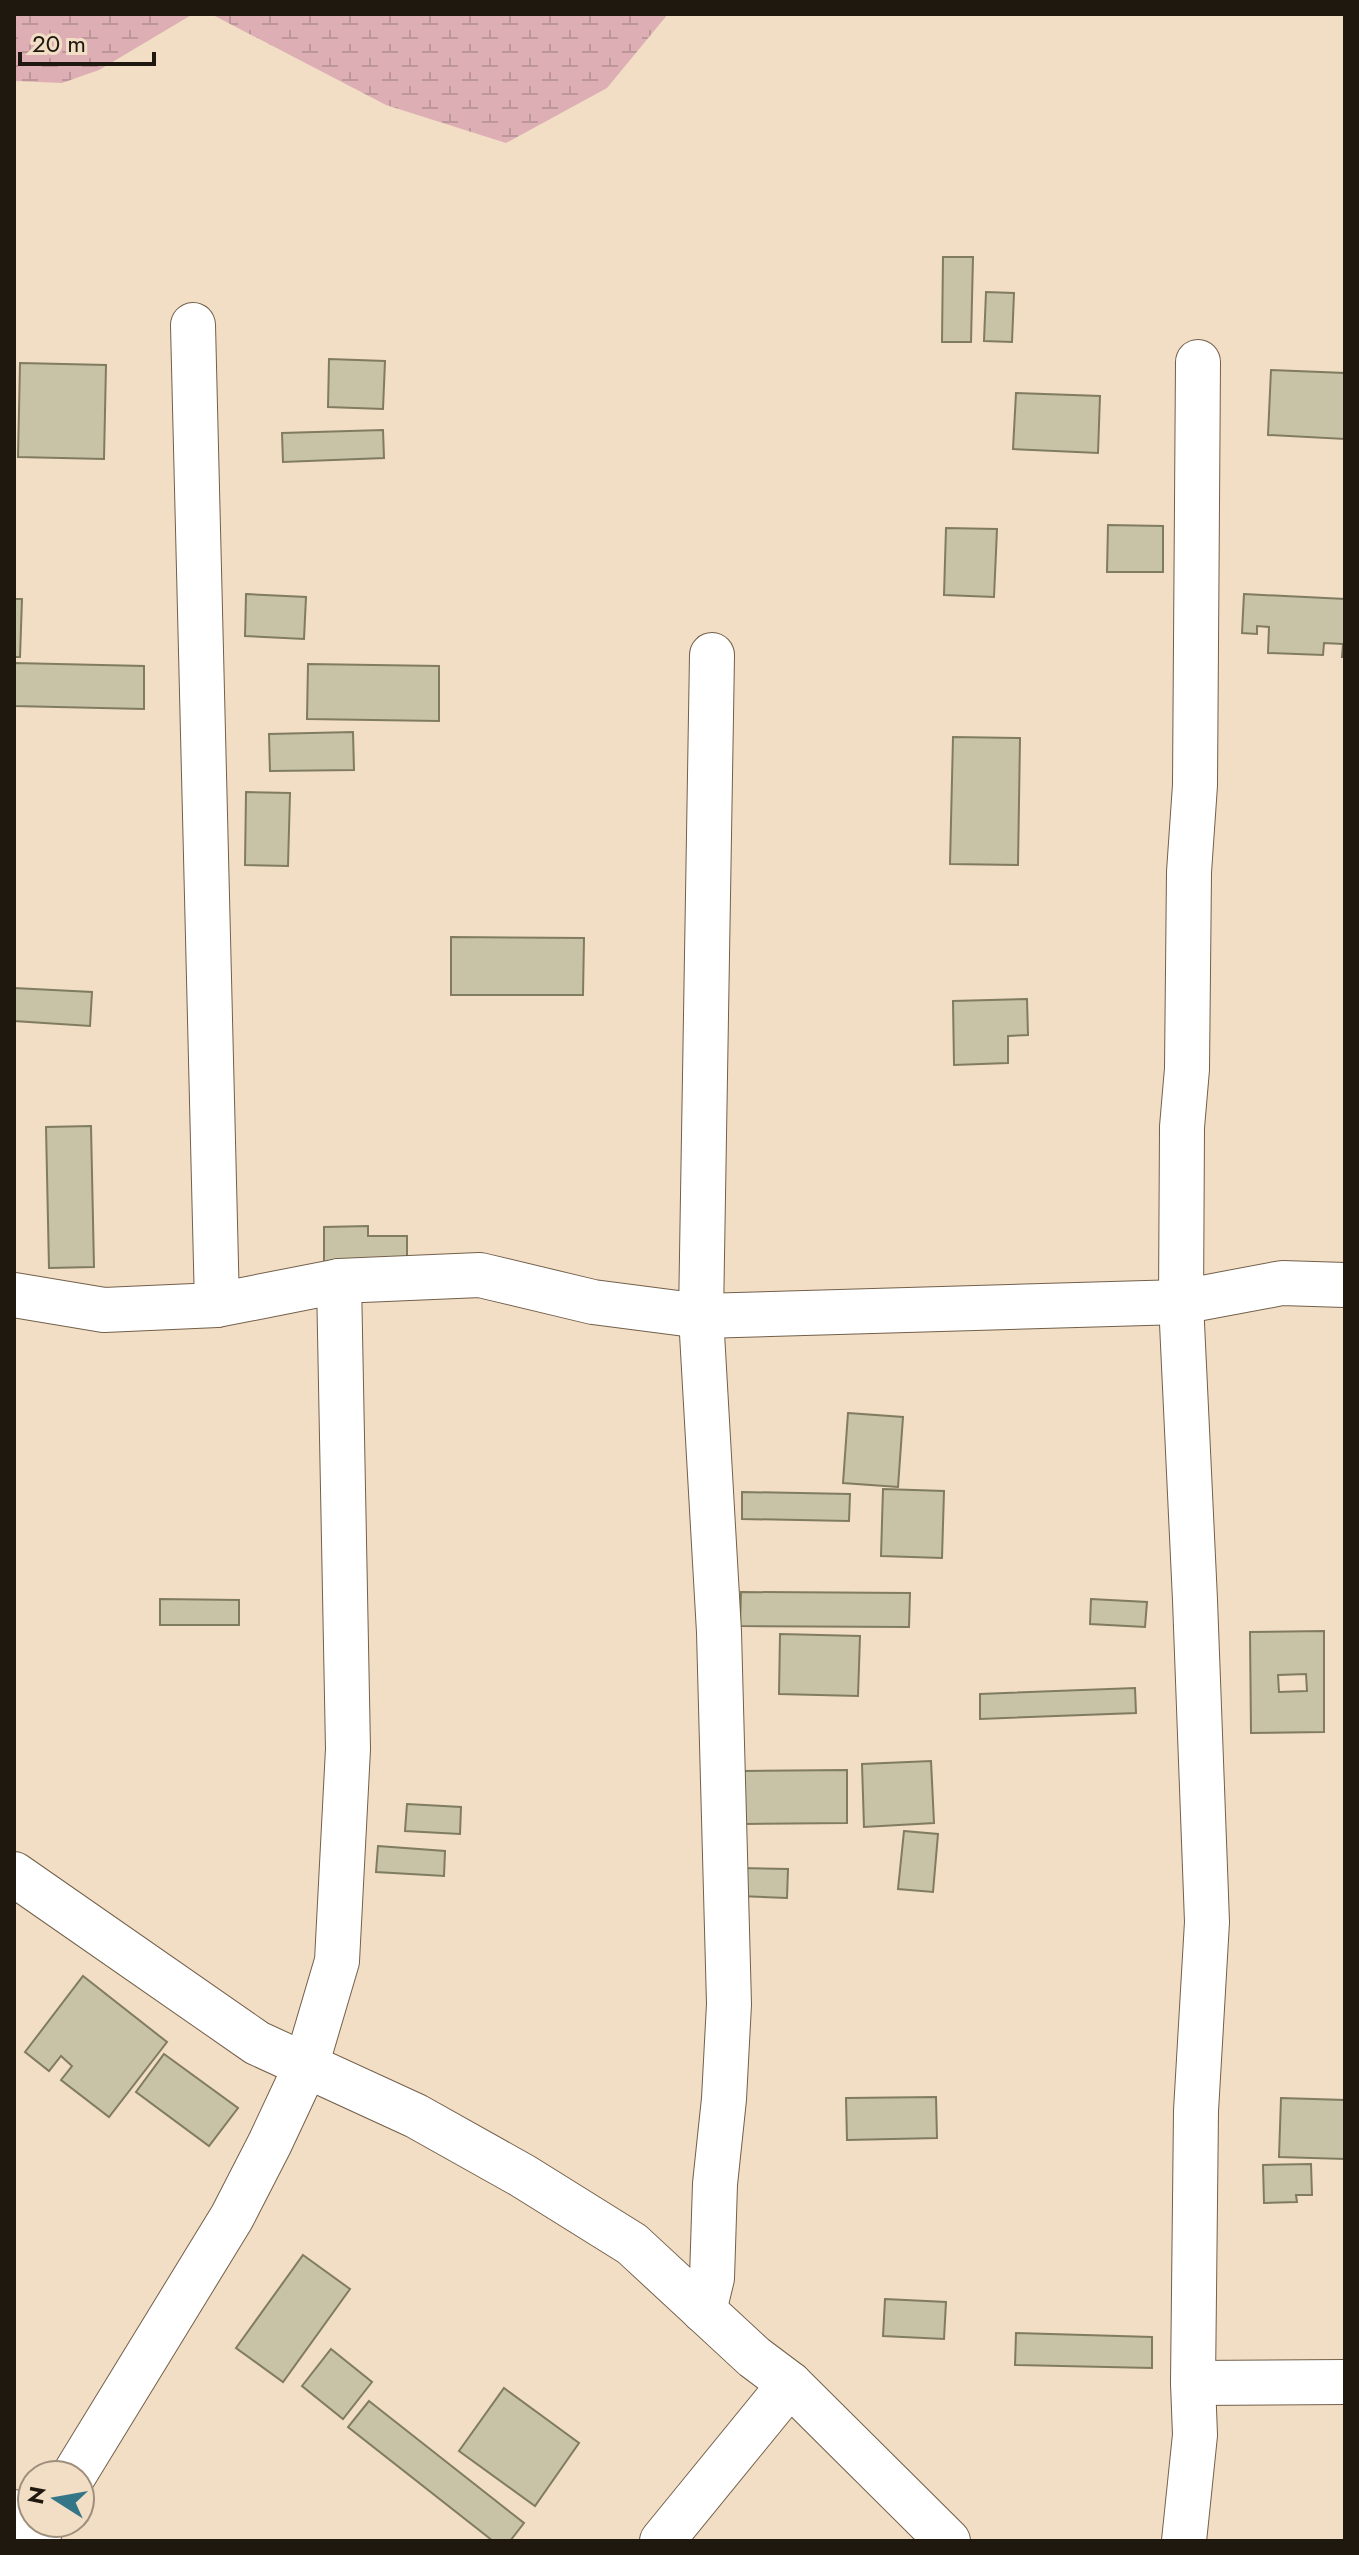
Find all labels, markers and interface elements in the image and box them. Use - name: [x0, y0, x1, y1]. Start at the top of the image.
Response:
- scale bar: [20, 16, 154, 66]
- text: 20 m: [32, 26, 86, 61]
- north arrow: [16, 2459, 96, 2539]
- text: N: [19, 2484, 54, 2507]

